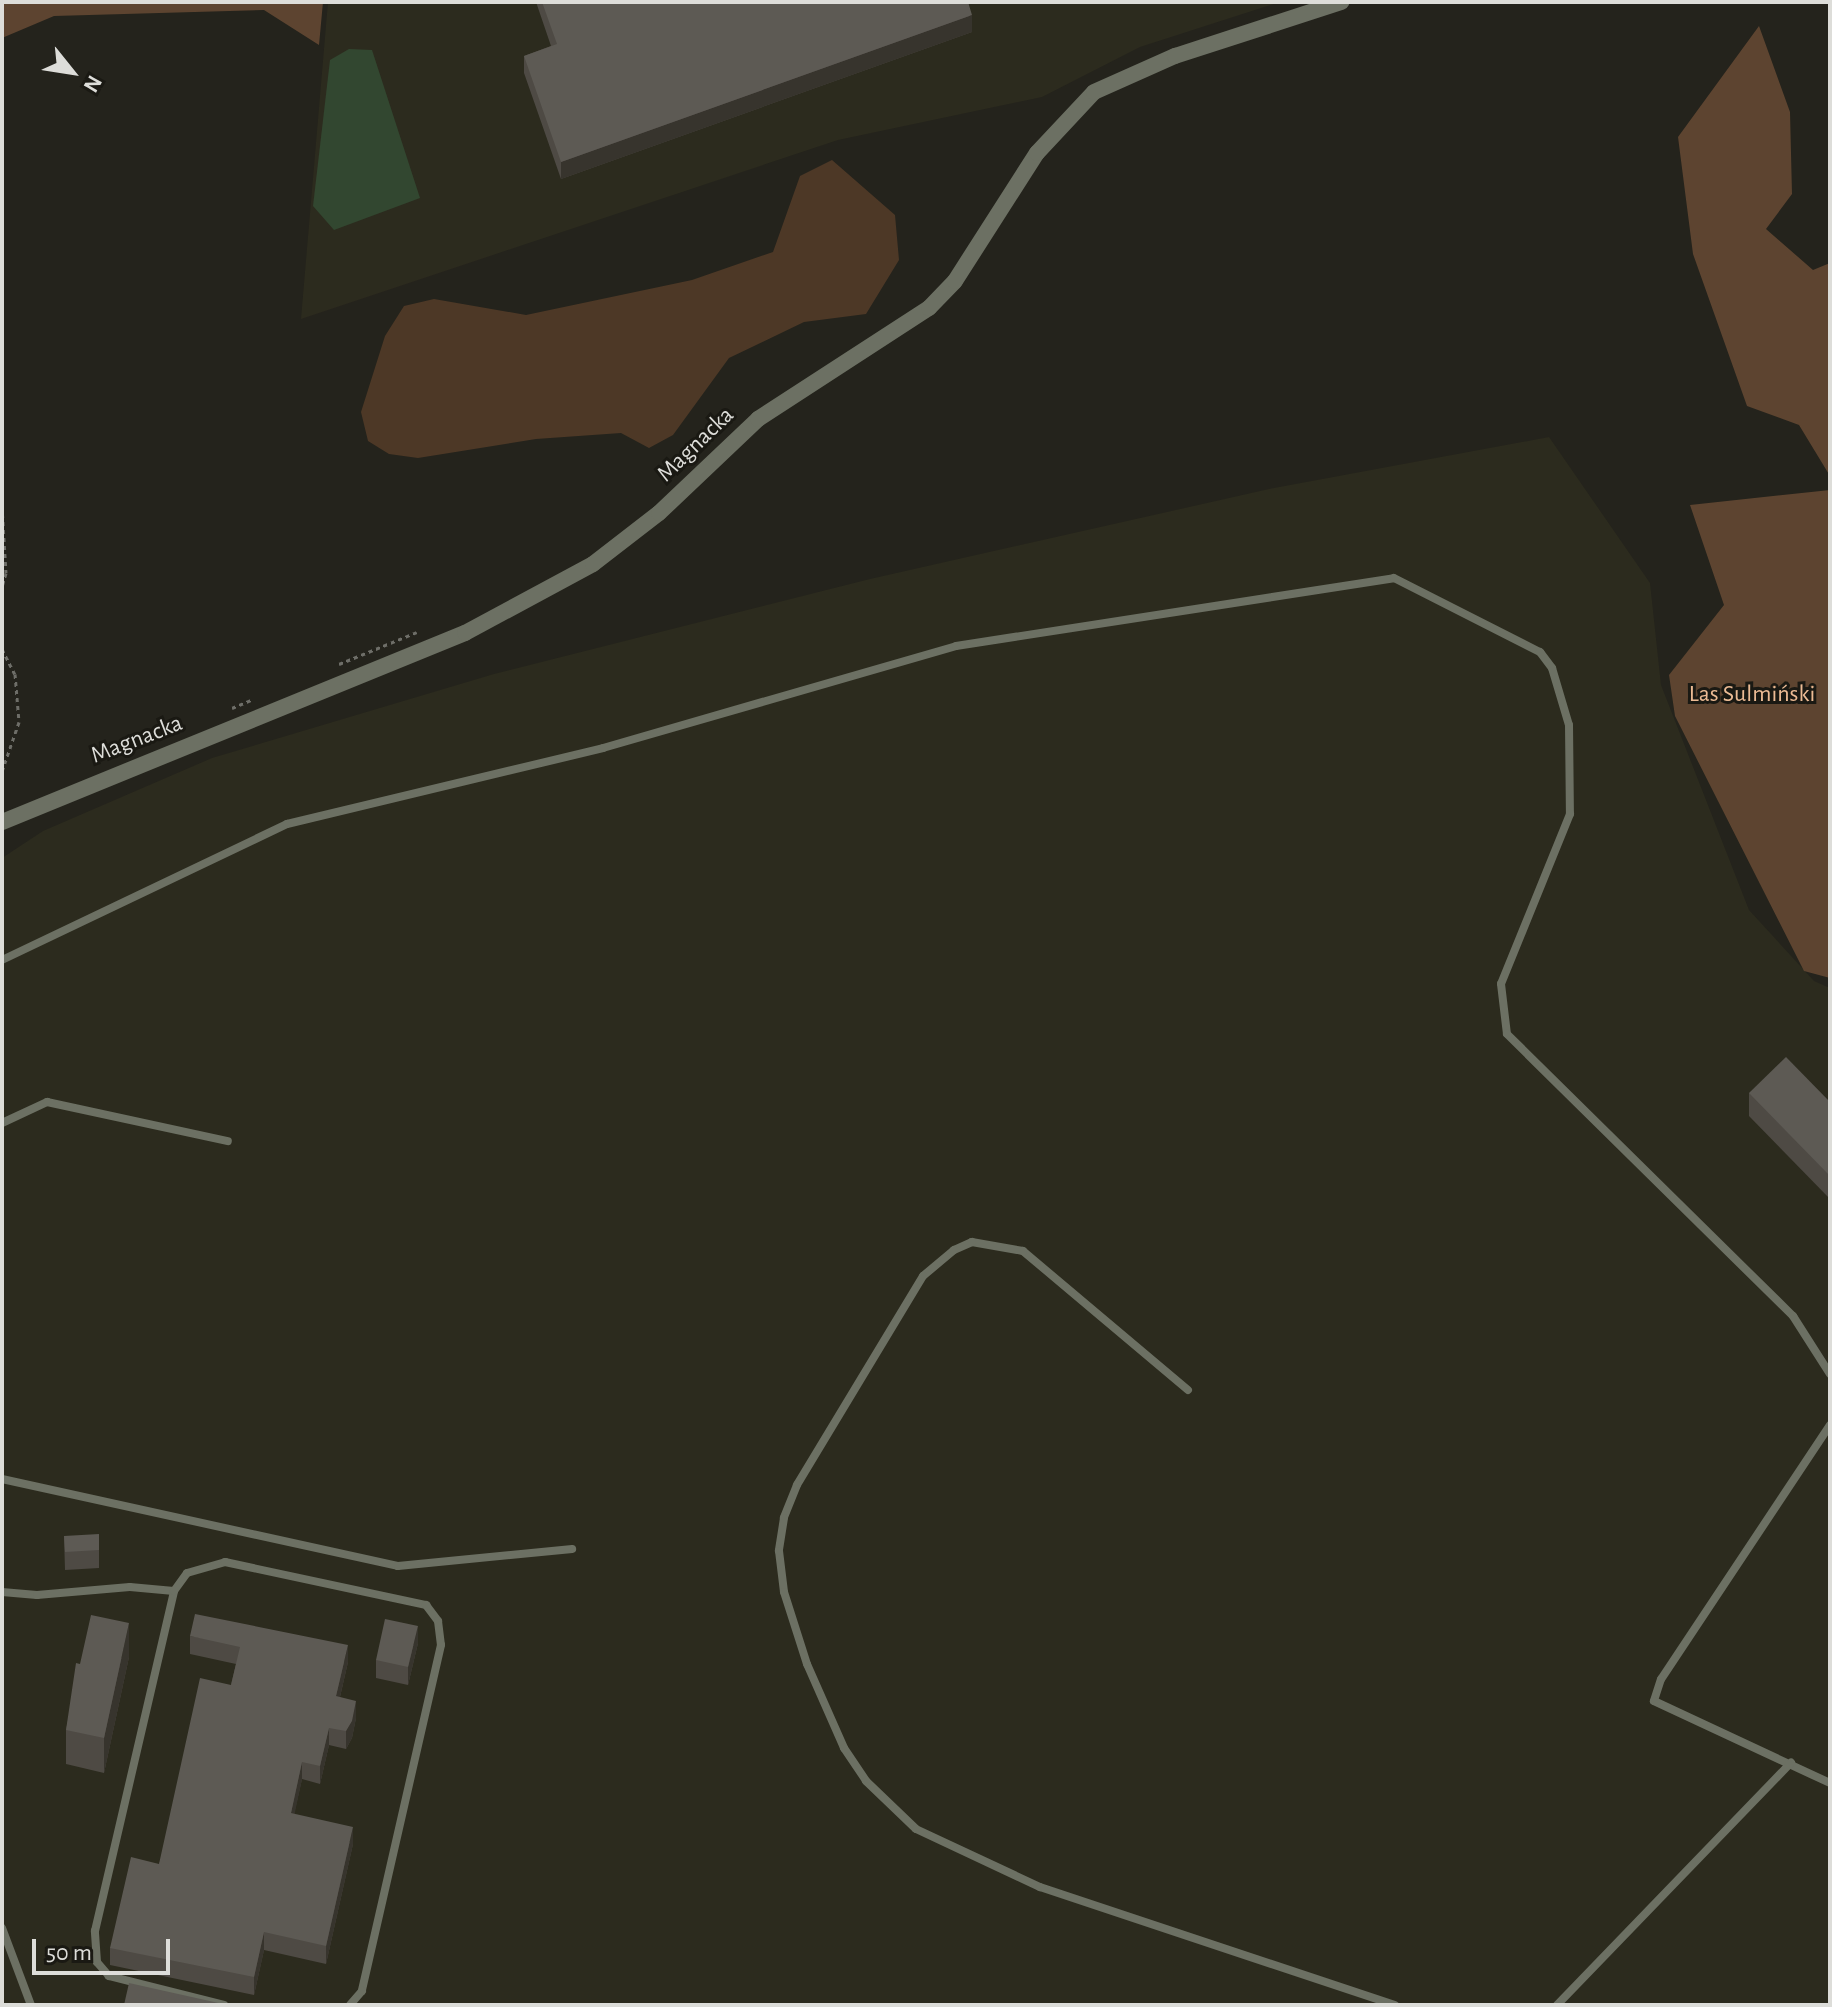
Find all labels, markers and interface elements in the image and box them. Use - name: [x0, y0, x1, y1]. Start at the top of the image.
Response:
- north arrow: [32, 32, 112, 112]
- text: N: [79, 72, 106, 96]
- street label: Magnacka: [652, 401, 740, 489]
- park label: Las Sulmiński: [1689, 681, 1815, 709]
- street label: Magnacka: [87, 709, 187, 771]
- scale bar: [36, 1923, 174, 1973]
- text: 50 m: [46, 1941, 92, 1965]

